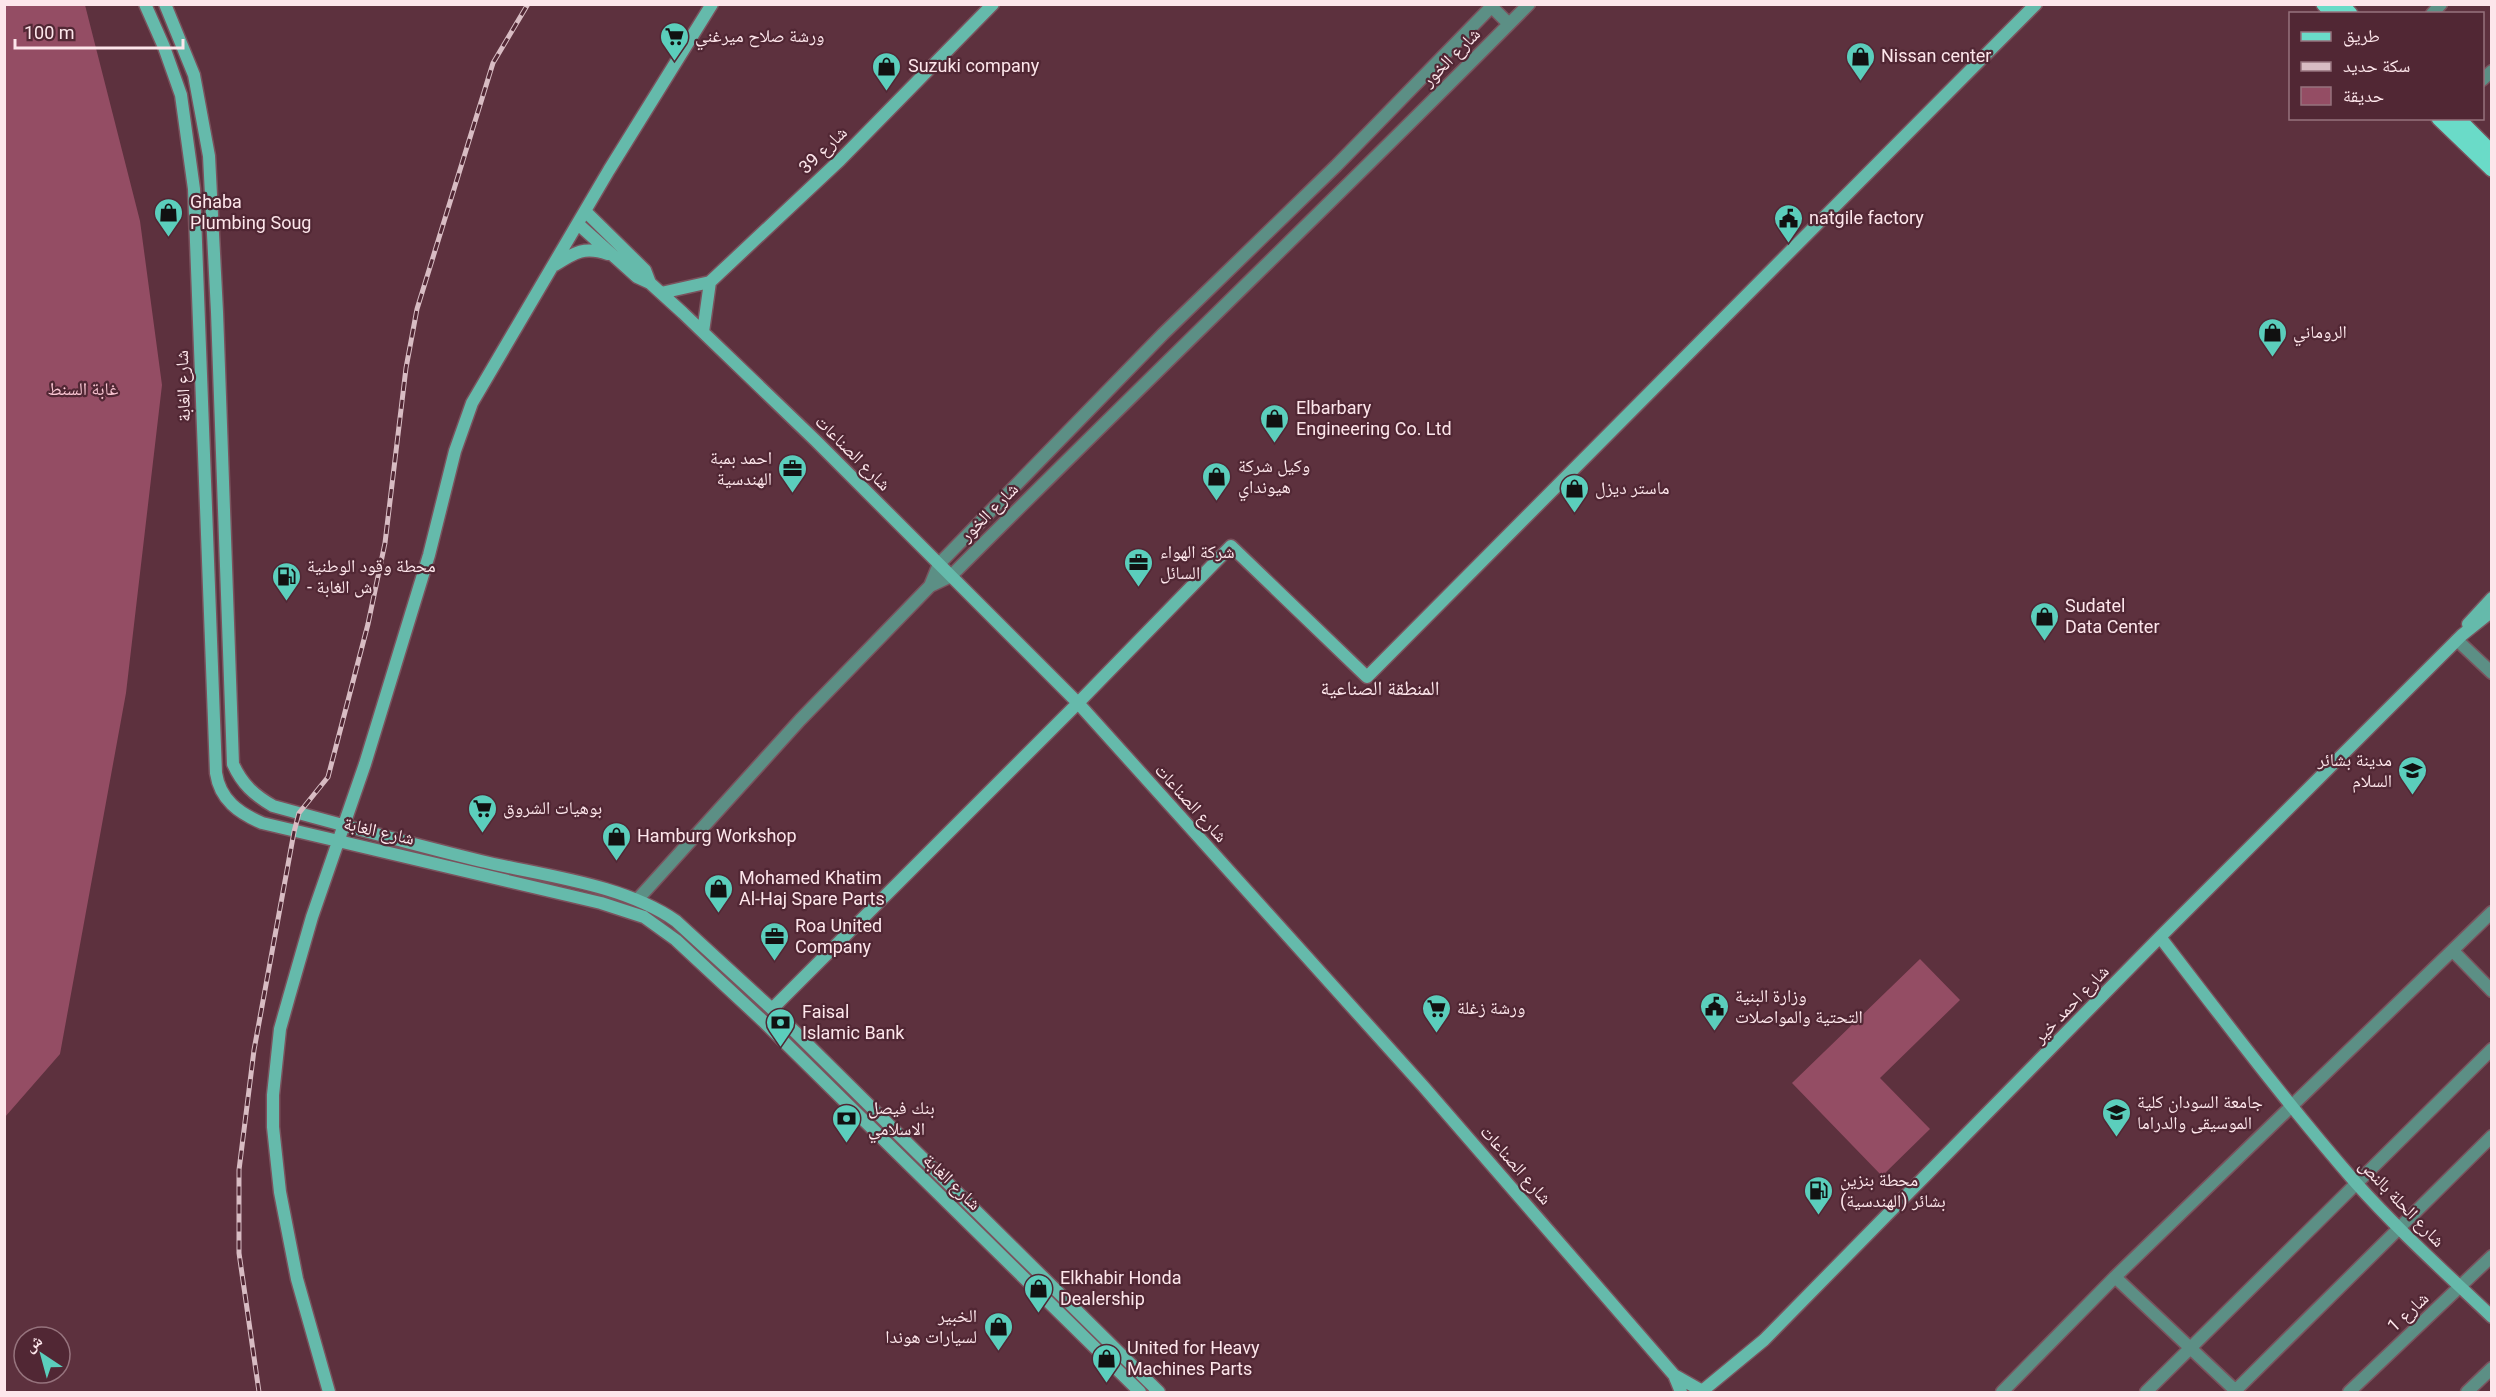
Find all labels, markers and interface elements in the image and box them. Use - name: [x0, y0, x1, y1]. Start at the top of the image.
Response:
- scale bar: [15, 12, 183, 50]
- legend: [2289, 12, 2484, 120]
- supermarket icon: ورشة صلاح ميرغني: [658, 20, 690, 62]
- text: 100 m: [24, 22, 75, 43]
- street label: شارع الخور: [1416, 23, 1485, 92]
- place label: ورشة صلاح ميرغني: [695, 25, 825, 51]
- text: طريق: [2343, 25, 2380, 47]
- shop icon: Nissan center: [1844, 40, 1876, 82]
- place label: Nissan center: [1881, 45, 1991, 66]
- shop icon: Suzuki company: [871, 50, 903, 92]
- place label: Suzuki company: [908, 55, 1040, 76]
- text: سكة حديد: [2343, 55, 2410, 76]
- text: حديقة: [2343, 85, 2384, 106]
- street label: شارع 39: [794, 122, 852, 178]
- place label: Ghaba Plumbing Soug: [190, 191, 311, 233]
- shop icon: Ghaba Plumbing Soug: [153, 196, 185, 238]
- public building icon: natgile factory: [1772, 202, 1804, 244]
- place label: natgile factory: [1809, 207, 1924, 228]
- shop icon: الروماني: [2256, 316, 2288, 358]
- place label: الروماني: [2293, 321, 2347, 347]
- street label: شارع الغابة: [171, 350, 195, 422]
- park label: غابة السنط: [48, 378, 118, 400]
- place label: Elbarbary Engineering Co. Ltd: [1296, 397, 1452, 439]
- shop icon: Elbarbary Engineering Co. Ltd: [1259, 402, 1291, 444]
- street label: شارع الصناعات: [811, 411, 895, 495]
- place label: احمد بمبة الهندسية: [710, 447, 772, 489]
- office icon: احمد بمبة الهندسية: [777, 452, 809, 494]
- place label: وكيل شركة هيونداي: [1238, 455, 1310, 502]
- shop icon: وكيل شركة هيونداي: [1201, 460, 1233, 502]
- shop icon: ماستر ديزل: [1558, 472, 1590, 514]
- place label: ماستر ديزل: [1595, 477, 1669, 499]
- street label: شارع الخور: [954, 478, 1023, 547]
- place label: شركة الهواء السائل: [1160, 541, 1235, 584]
- office icon: شركة الهواء السائل: [1123, 546, 1155, 588]
- place label: محطة وقود الوطنية - ش الغابة: [307, 555, 436, 598]
- fuel station icon: محطة وقود الوطنية - ش الغابة: [270, 560, 302, 602]
- place label: Sudatel Data Center: [2065, 595, 2159, 637]
- shop icon: Sudatel Data Center: [2028, 600, 2060, 642]
- district label: المنطقة الصناعية: [1320, 676, 1440, 700]
- place label: مدينة بشائر السلام: [2317, 749, 2392, 793]
- school or university icon: مدينة بشائر السلام: [2397, 754, 2429, 796]
- street label: شارع الصناعات: [1150, 759, 1232, 847]
- supermarket icon: بوهيات الشروق: [466, 792, 498, 834]
- place label: بوهيات الشروق: [503, 797, 602, 819]
- street label: شارع الغابة: [342, 812, 416, 850]
- shop icon: Hamburg Workshop: [600, 820, 632, 862]
- place label: Hamburg Workshop: [637, 825, 797, 846]
- place label: Mohamed Khatim Al-Haj Spare Parts: [739, 867, 885, 909]
- shop icon: Mohamed Khatim Al-Haj Spare Parts: [702, 872, 734, 914]
- place label: Roa United Company: [795, 915, 882, 957]
- office icon: Roa United Company: [758, 920, 790, 962]
- street label: شارع احمد خير: [2028, 960, 2114, 1048]
- place label: وزارة البنية التحتية والمواصلات: [1735, 985, 1863, 1027]
- public building icon: وزارة البنية التحتية والمواصلات: [1698, 990, 1730, 1032]
- supermarket icon: ورشة زغلة: [1420, 992, 1452, 1034]
- place label: ورشة زغلة: [1457, 997, 1525, 1018]
- place label: Faisal Islamic Bank: [802, 1001, 905, 1043]
- bank icon: Faisal Islamic Bank: [765, 1006, 797, 1048]
- place label: جامعة السودان كلية الموسيقى والدراما: [2137, 1091, 2263, 1134]
- school or university icon: جامعة السودان كلية الموسيقى والدراما: [2100, 1096, 2132, 1138]
- place label: بنك فيصل الاسلامي: [868, 1097, 935, 1144]
- bank icon: بنك فيصل الاسلامي: [831, 1102, 863, 1144]
- street label: شارع الصناعات: [1476, 1121, 1556, 1209]
- street label: شارع الغابة: [919, 1149, 985, 1215]
- street label: شارع الحلة بالنص: [2354, 1154, 2450, 1252]
- place label: محطة بنزين بشائر (الهندسية): [1840, 1169, 1946, 1212]
- fuel station icon: محطة بنزين بشائر (الهندسية): [1803, 1174, 1835, 1216]
- place label: Elkhabir Honda Dealership: [1060, 1267, 1181, 1309]
- shop icon: Elkhabir Honda Dealership: [1023, 1272, 1055, 1314]
- street label: شارع 1: [2383, 1287, 2433, 1337]
- place label: الخبير لسيارات هوندا: [885, 1305, 977, 1347]
- shop icon: الخبير لسيارات هوندا: [982, 1310, 1014, 1352]
- north arrow: [12, 1325, 72, 1385]
- text: ش: [21, 1331, 46, 1356]
- place label: United for Heavy Machines Parts: [1127, 1337, 1260, 1379]
- shop icon: United for Heavy Machines Parts: [1090, 1342, 1122, 1384]

